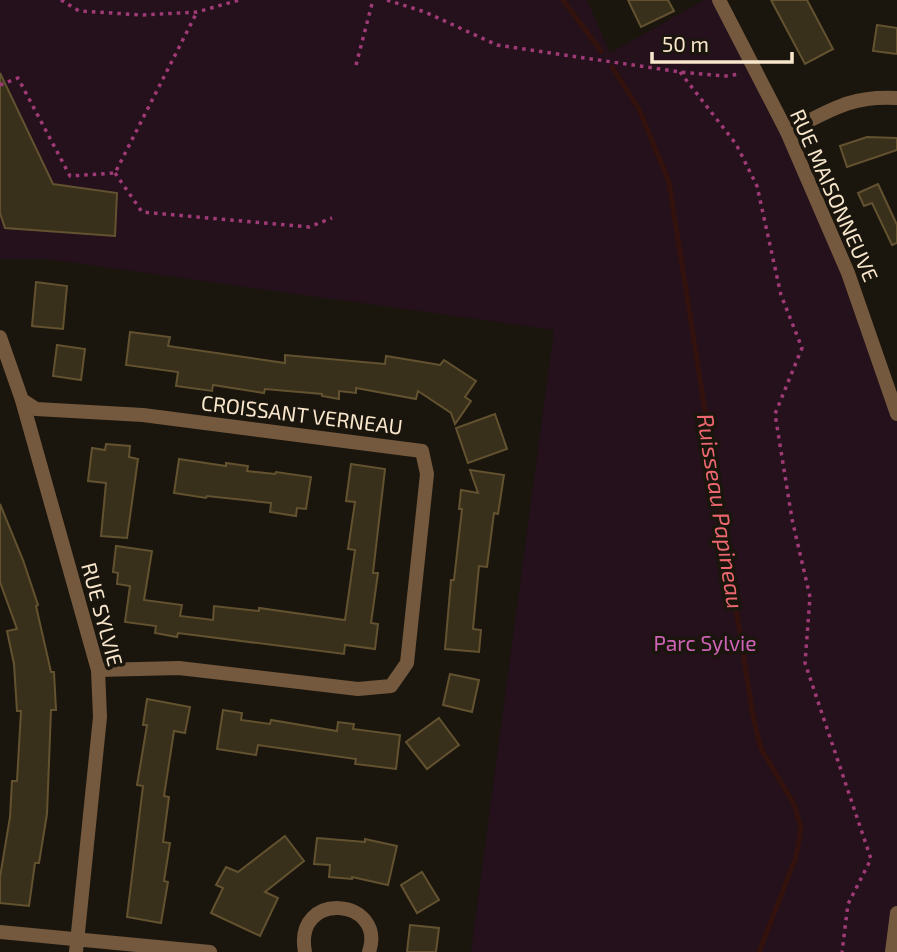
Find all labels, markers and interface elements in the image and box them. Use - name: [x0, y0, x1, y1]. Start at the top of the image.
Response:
- scale bar: [652, 21, 792, 65]
- text: 50 m: [662, 31, 709, 56]
- street label: RUE MAISONNEUVE: [786, 105, 884, 285]
- street label: CROISSANT VERNEAU: [200, 389, 404, 439]
- water label: Ruisseau Papineau: [692, 411, 750, 611]
- street label: RUE SYLVIE: [77, 559, 129, 669]
- park label: Parc Sylvie: [653, 630, 757, 655]

